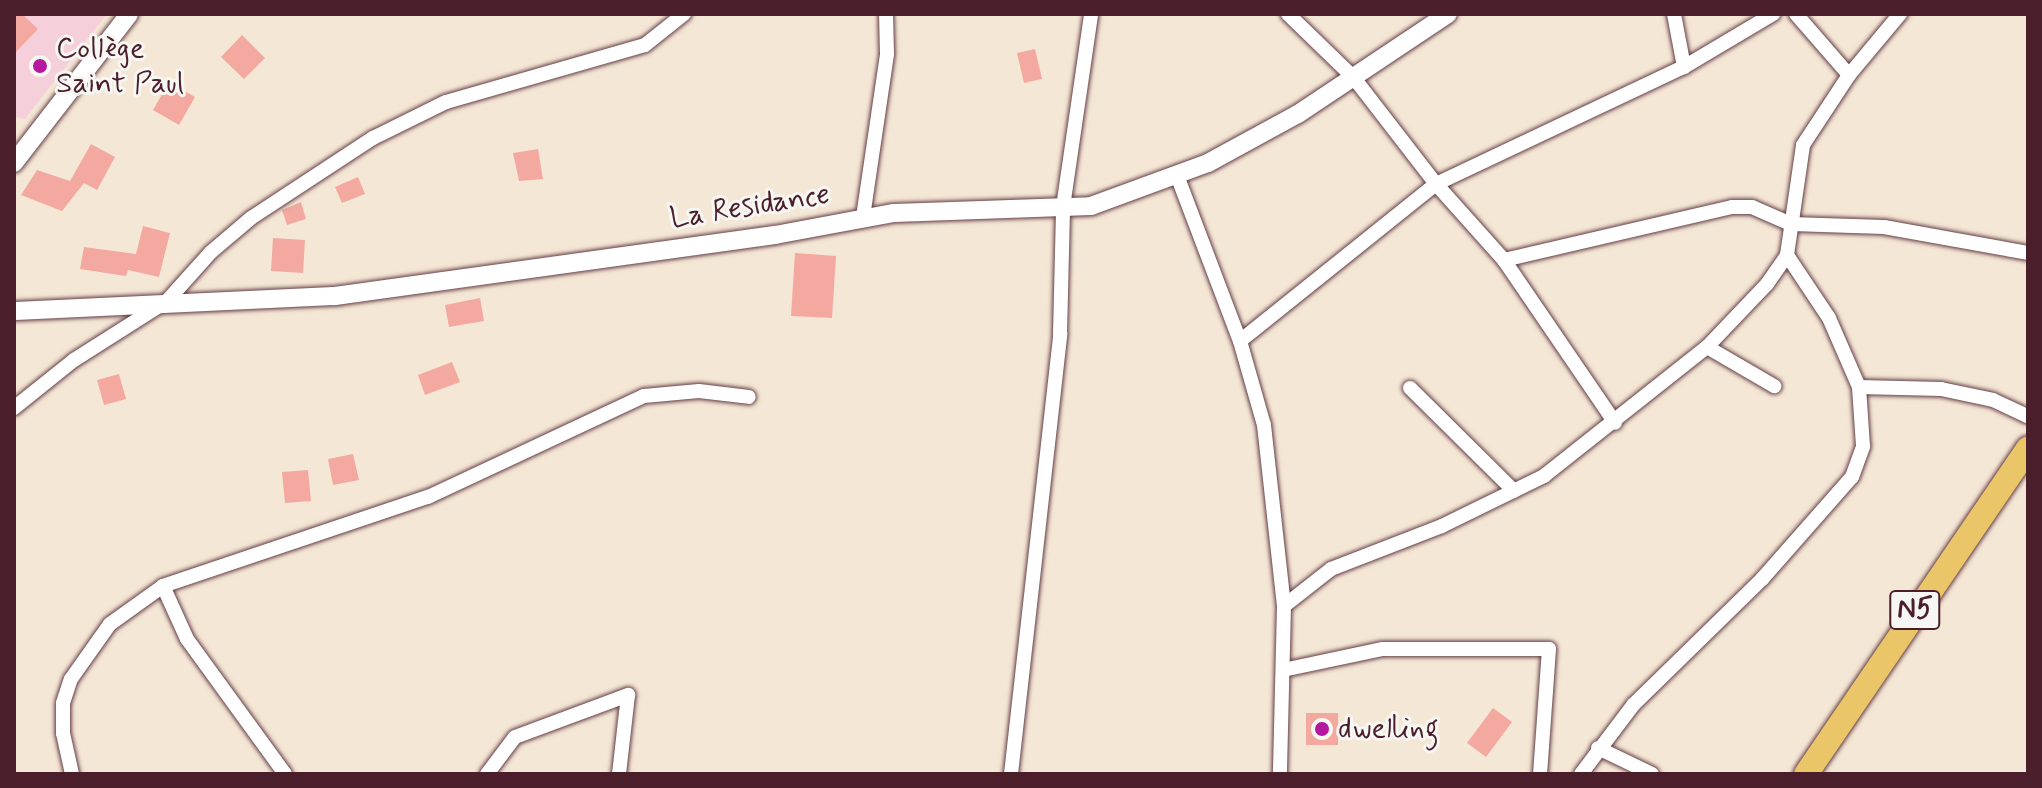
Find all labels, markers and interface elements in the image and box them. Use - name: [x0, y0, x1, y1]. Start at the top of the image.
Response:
- place label: Collège Saint Paul: [56, 31, 184, 102]
- marker: Collège Saint Paul: [31, 57, 49, 75]
- street label: La Residance: [662, 176, 838, 238]
- road number: N5: [1889, 586, 1941, 634]
- place label: dwelling: [1338, 711, 1439, 747]
- marker: dwelling: [1313, 720, 1331, 738]

